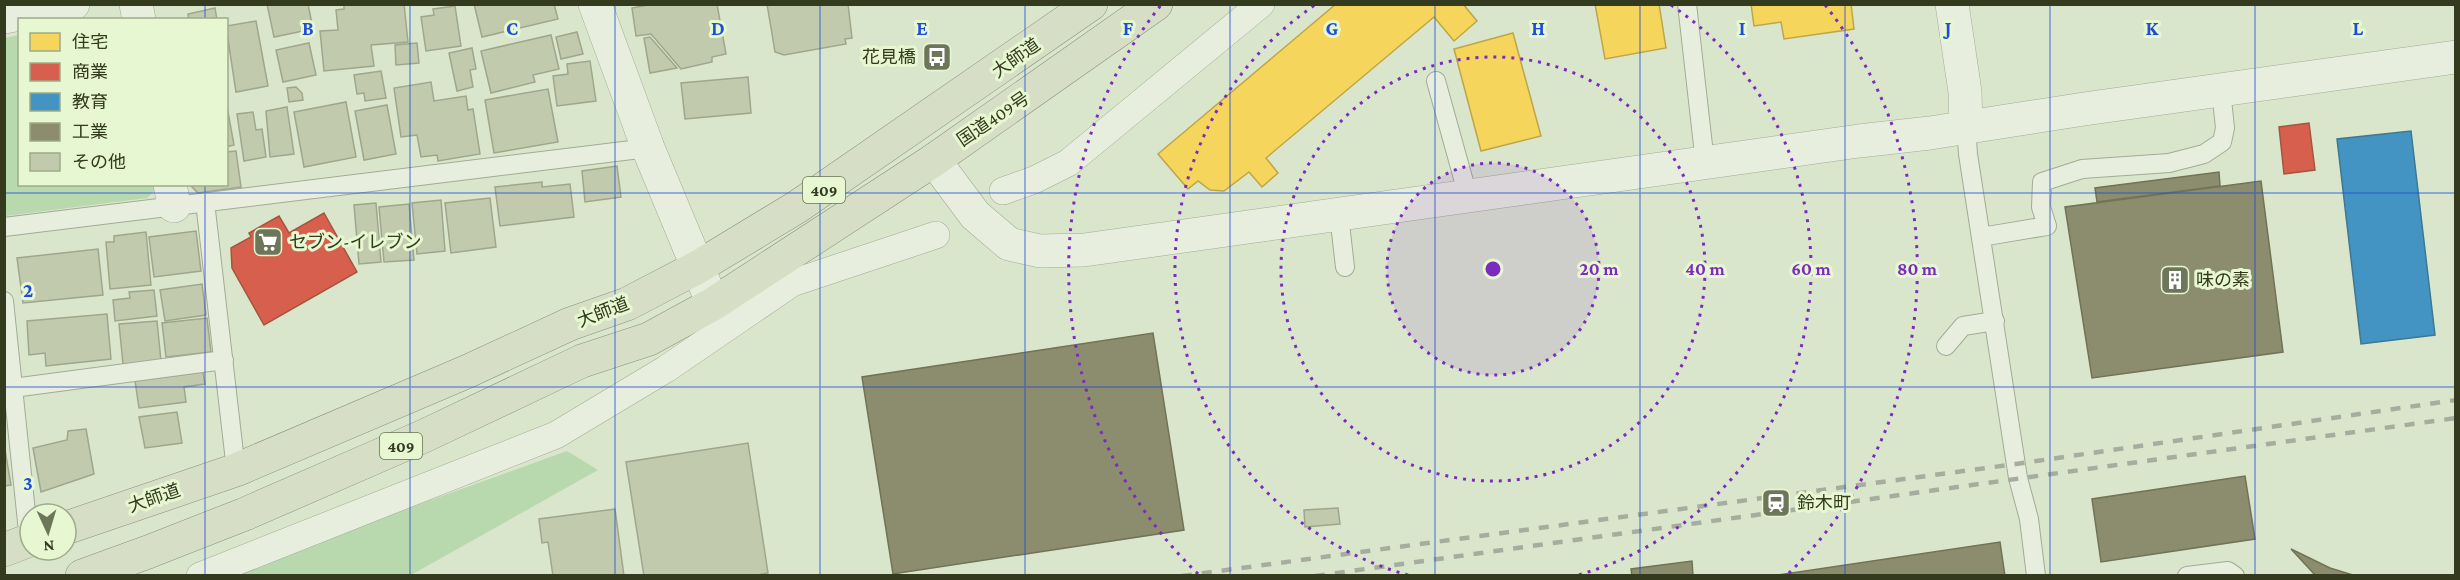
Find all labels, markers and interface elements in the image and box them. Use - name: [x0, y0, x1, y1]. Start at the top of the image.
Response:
- text: B: [302, 17, 314, 39]
- text: C: [506, 17, 518, 39]
- text: D: [711, 17, 725, 39]
- text: E: [916, 17, 928, 39]
- text: F: [1123, 17, 1134, 39]
- text: G: [1326, 17, 1339, 39]
- text: H: [1531, 17, 1545, 39]
- text: I: [1739, 17, 1746, 39]
- text: J: [1943, 17, 1952, 39]
- text: K: [2146, 17, 2160, 39]
- text: L: [2353, 17, 2364, 39]
- legend: [18, 18, 228, 186]
- text: 住宅: [72, 32, 108, 52]
- street label: 大師道: [988, 34, 1044, 82]
- bus stop icon: 花見橋: [921, 41, 953, 73]
- place label: 花見橋: [862, 47, 916, 67]
- text: 商業: [72, 62, 108, 82]
- street label: 国道409号: [953, 88, 1033, 150]
- text: 教育: [72, 92, 108, 112]
- text: 工業: [72, 122, 108, 142]
- text: その他: [72, 152, 126, 172]
- road number: 409: [803, 177, 845, 203]
- supermarket icon: セブン-イレブン: [252, 226, 284, 258]
- place label: セブン-イレブン: [289, 232, 422, 252]
- centre of rings: [1483, 259, 1503, 279]
- text: 20 m: [1580, 259, 1619, 279]
- text: 40 m: [1685, 259, 1725, 279]
- text: 60 m: [1791, 259, 1831, 279]
- text: 80 m: [1897, 259, 1938, 279]
- building icon: 味の素: [2159, 264, 2191, 296]
- place label: 味の素: [2196, 270, 2250, 290]
- text: 2: [23, 279, 33, 301]
- street label: 大師道: [574, 293, 632, 331]
- road number: 409: [380, 433, 422, 459]
- text: 3: [23, 472, 33, 494]
- street label: 大師道: [125, 480, 183, 516]
- station icon: 鈴木町: [1760, 487, 1792, 519]
- place label: 鈴木町: [1797, 493, 1851, 513]
- north arrow: [18, 502, 78, 562]
- text: N: [43, 538, 55, 555]

